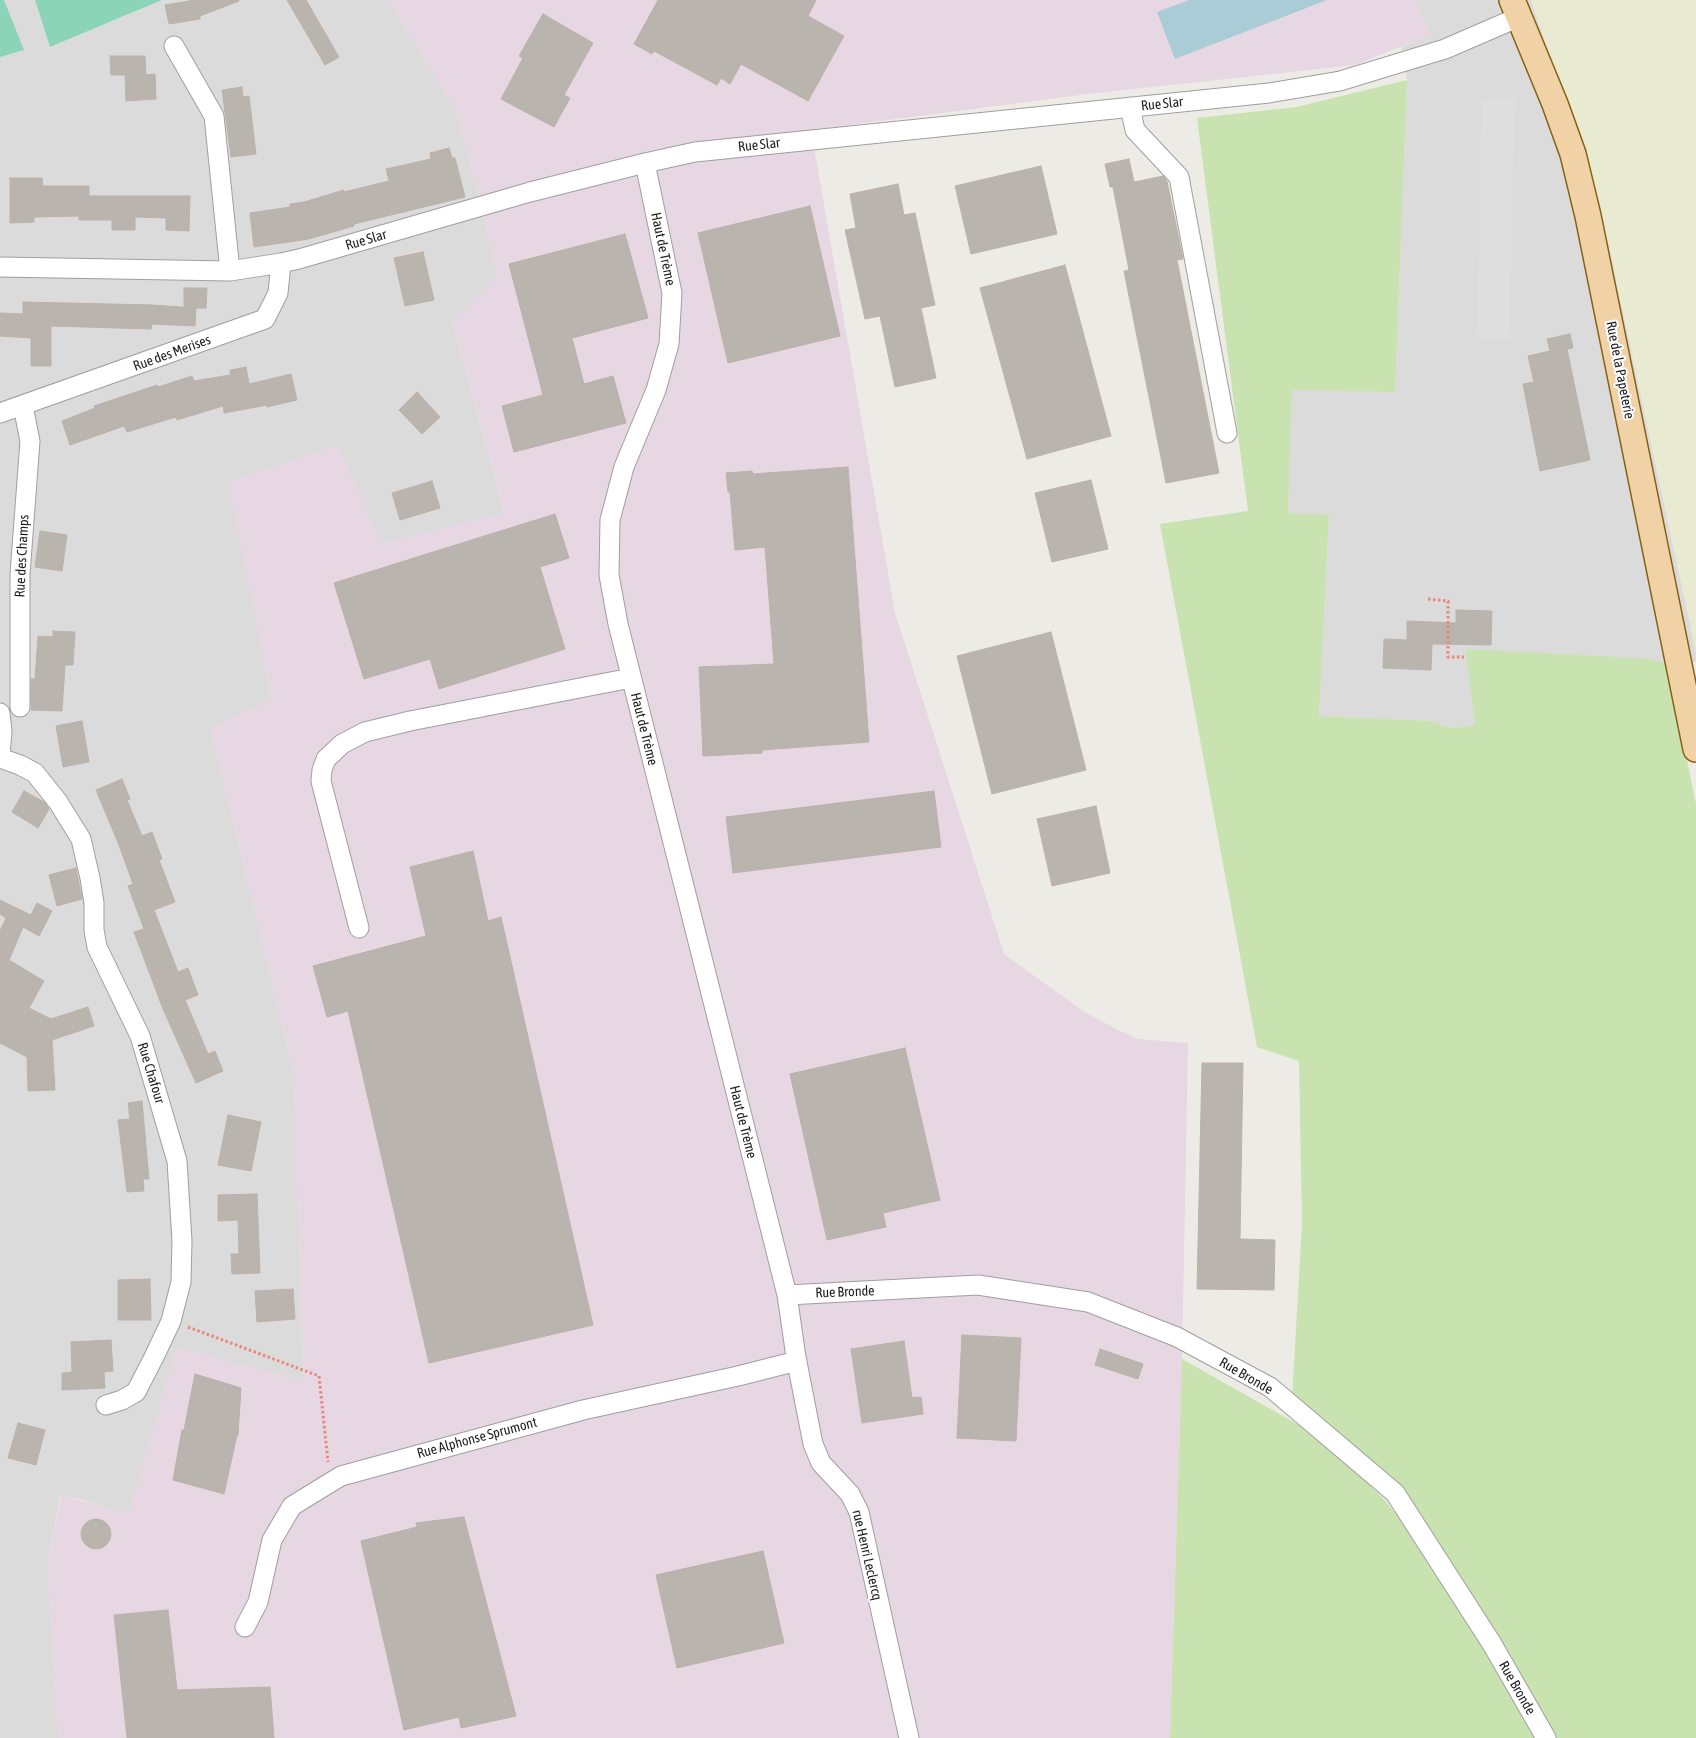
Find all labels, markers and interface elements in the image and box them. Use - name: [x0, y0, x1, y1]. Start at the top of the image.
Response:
- street label: Rue Slar: [1140, 93, 1184, 115]
- street label: Rue Slar: [737, 134, 781, 156]
- street label: Haut de Trème: [647, 211, 679, 287]
- street label: Rue Slar: [343, 226, 389, 254]
- street label: Rue de la Papeterie: [1602, 320, 1638, 420]
- street label: Rue des Merises: [131, 331, 213, 375]
- street label: Rue des Champs: [11, 514, 33, 598]
- street label: Haut de Trème: [627, 691, 661, 767]
- street label: Rue Chafour: [134, 1040, 168, 1106]
- street label: Haut de Trème: [726, 1084, 760, 1160]
- street label: Rue Bronde: [815, 1283, 875, 1301]
- street label: Rue Bronde: [1216, 1354, 1276, 1398]
- street label: Rue Alphonse Sprumont: [415, 1414, 539, 1462]
- street label: rue Henri Leclercq: [848, 1508, 886, 1602]
- street label: Rue Bronde: [1495, 1658, 1539, 1718]

